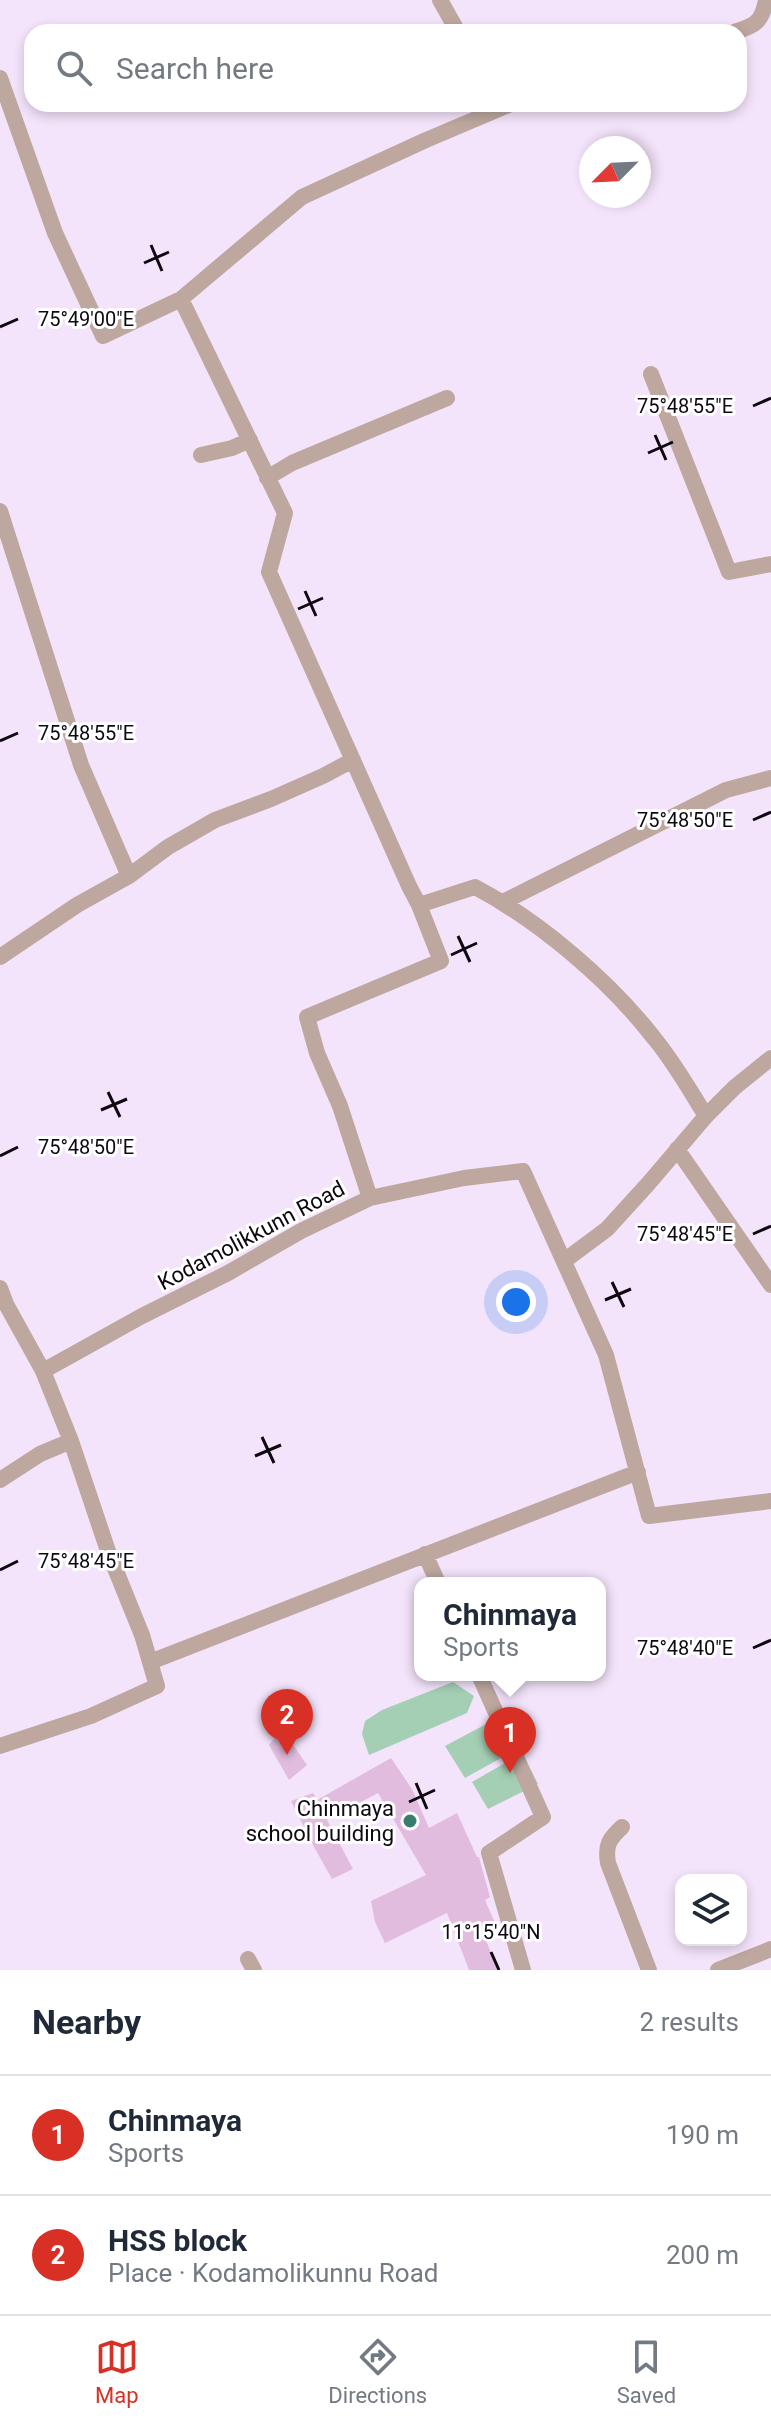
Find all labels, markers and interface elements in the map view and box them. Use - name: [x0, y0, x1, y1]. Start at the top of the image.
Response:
- search box: [24, 24, 747, 112]
- icon: search: [52, 46, 96, 90]
- text: Search here: [116, 51, 274, 86]
- north arrow: [579, 136, 651, 208]
- text: 75°49'00"E: [38, 307, 134, 331]
- text: 75°48'55"E: [637, 394, 733, 418]
- text: 75°48'55"E: [38, 721, 134, 745]
- text: 75°48'50"E: [637, 808, 733, 832]
- text: 75°48'50"E: [38, 1135, 134, 1159]
- street label: Kodamolikkunn Road: [154, 1176, 349, 1295]
- text: 75°48'45"E: [637, 1222, 733, 1246]
- your location: [496, 1282, 536, 1322]
- text: 75°48'45"E: [38, 1549, 134, 1573]
- popup: [414, 1577, 606, 1681]
- text: Chinmaya: [443, 1597, 577, 1632]
- text: Sports: [443, 1632, 519, 1662]
- text: 75°48'40"E: [637, 1636, 733, 1660]
- pin: 2: [261, 1689, 313, 1755]
- pin: 1: [484, 1707, 536, 1773]
- place label: Chinmaya school building: [246, 1796, 394, 1846]
- marker: Chinmaya school building: [401, 1812, 419, 1830]
- map controls: [675, 1874, 747, 1946]
- button: layers: [675, 1874, 747, 1946]
- text: 11°15'40"N: [441, 1920, 541, 1944]
- text: Nearby: [32, 2002, 141, 2042]
- text: 2 results: [640, 2007, 739, 2037]
- text: Chinmaya: [108, 2103, 242, 2138]
- text: 1: [51, 2120, 65, 2150]
- text: 190 m: [666, 2120, 739, 2150]
- text: Sports: [108, 2138, 184, 2168]
- text: HSS block: [108, 2223, 247, 2258]
- text: 2: [51, 2240, 65, 2270]
- text: 200 m: [666, 2240, 739, 2270]
- text: Place · Kodamolikunnu Road: [108, 2258, 439, 2288]
- tab: Map: [95, 2335, 139, 2408]
- tab: Directions: [328, 2335, 427, 2408]
- tab: Saved: [617, 2335, 676, 2408]

